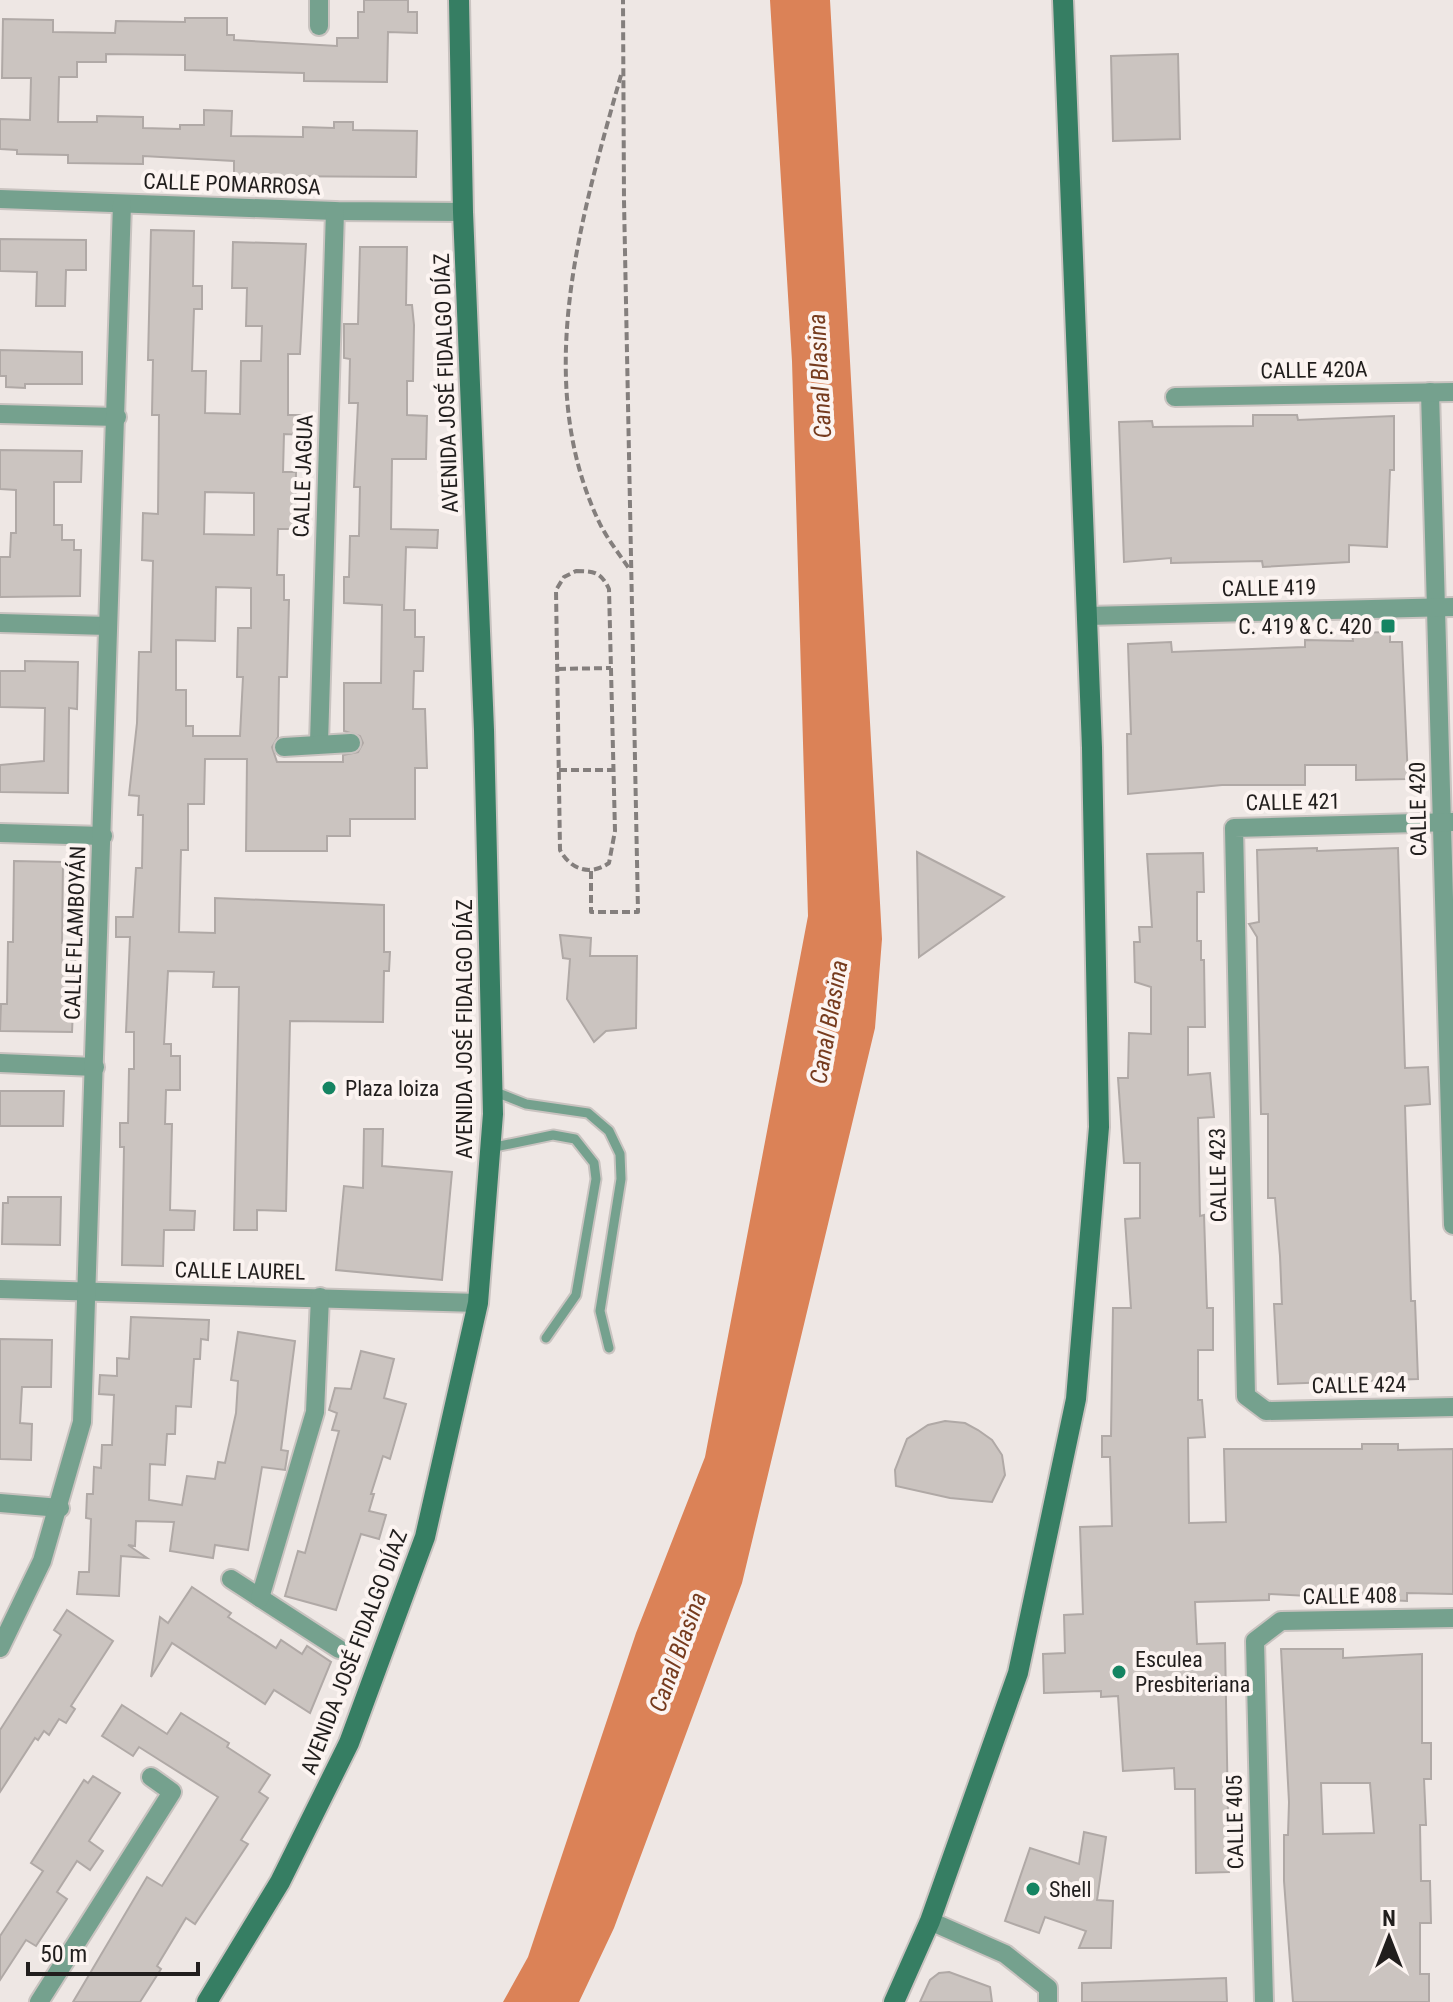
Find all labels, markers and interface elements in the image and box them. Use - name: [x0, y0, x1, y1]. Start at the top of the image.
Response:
- street label: CALLE POMARROSA: [143, 168, 322, 200]
- street label: AVENIDA JOSÉ FIDALGO DÍAZ: [429, 253, 463, 513]
- water label: Canal Blasina: [803, 313, 837, 439]
- street label: CALLE 420A: [1260, 357, 1368, 383]
- street label: CALLE JAGUA: [288, 414, 318, 538]
- street label: CALLE 419: [1221, 575, 1317, 601]
- place label: C. 419 & C. 420: [1238, 614, 1372, 639]
- marker: C. 419 & C. 420: [1379, 617, 1397, 635]
- street label: CALLE 420: [1405, 761, 1431, 857]
- street label: CALLE 421: [1245, 789, 1341, 815]
- street label: CALLE FLAMBOYÁN: [59, 845, 91, 1021]
- street label: AVENIDA JOSÉ FIDALGO DÍAZ: [452, 899, 477, 1159]
- water label: Canal Blasina: [804, 958, 854, 1086]
- place label: Plaza loiza: [345, 1076, 439, 1101]
- marker: Plaza loiza: [320, 1079, 338, 1097]
- street label: CALLE 423: [1205, 1127, 1231, 1223]
- street label: CALLE LAUREL: [174, 1257, 306, 1285]
- street label: CALLE 424: [1311, 1372, 1407, 1398]
- street label: AVENIDA JOSÉ FIDALGO DÍAZ: [296, 1526, 412, 1778]
- street label: CALLE 408: [1302, 1583, 1398, 1609]
- water label: Canal Blasina: [643, 1588, 713, 1716]
- place label: Esculea Presbiteriana: [1135, 1647, 1250, 1697]
- marker: Esculea Presbiteriana: [1110, 1663, 1128, 1681]
- street label: CALLE 405: [1222, 1774, 1248, 1870]
- place label: Shell: [1049, 1877, 1091, 1902]
- marker: Shell: [1024, 1880, 1042, 1898]
- north arrow: [1349, 1898, 1429, 1978]
- text: N: [1382, 1906, 1396, 1931]
- scale bar: [28, 1926, 198, 1976]
- text: 50 m: [40, 1940, 87, 1968]

